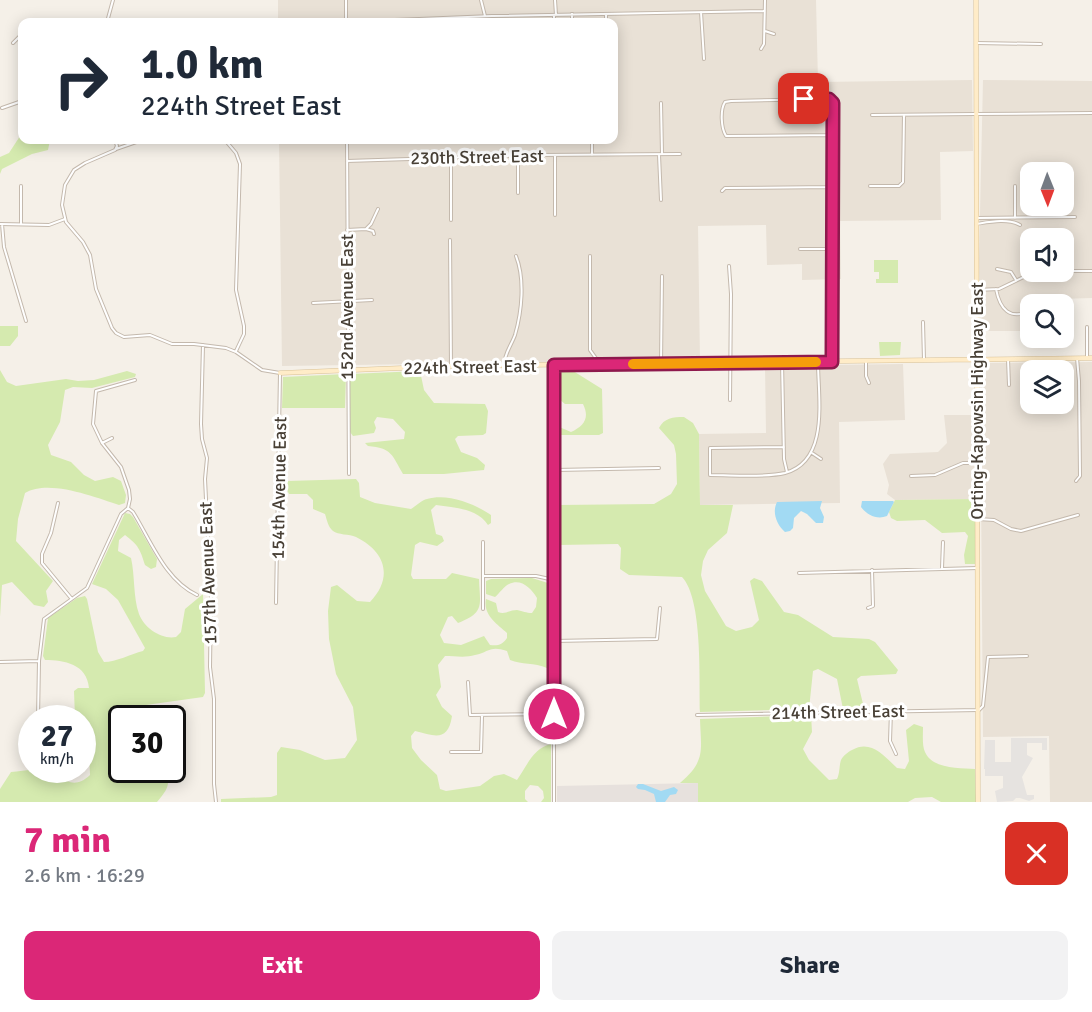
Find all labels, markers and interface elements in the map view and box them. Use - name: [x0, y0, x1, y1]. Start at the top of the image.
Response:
- text: 1.0 km: [141, 39, 264, 90]
- icon: right: [42, 42, 120, 120]
- pin: [778, 73, 829, 124]
- icon: arrive: [787, 82, 820, 115]
- text: 224th Street East: [141, 90, 341, 123]
- street label: 230th Street East: [410, 145, 544, 169]
- north arrow: [1020, 162, 1074, 216]
- map controls: [1020, 162, 1074, 414]
- button: sound: [1020, 228, 1074, 282]
- street label: 152nd Avenue East: [336, 234, 358, 380]
- street label: Orting-Kapowsin Highway East: [966, 282, 988, 520]
- button: search: [1020, 294, 1074, 348]
- street label: 224th Street East: [403, 355, 537, 379]
- button: layers: [1020, 360, 1074, 414]
- street label: 154th Avenue East: [267, 416, 291, 560]
- street label: 157th Avenue East: [195, 501, 221, 645]
- position arrow: [522, 682, 586, 746]
- street label: 214th Street East: [771, 700, 905, 724]
- speed limit sign: 30: [108, 705, 186, 783]
- text: 27: [41, 718, 73, 755]
- text: km/h: [40, 750, 74, 768]
- text: 7 min: [24, 818, 111, 863]
- button: close: [1005, 822, 1068, 885]
- text: 2.6 km · 16:29: [24, 863, 145, 888]
- button: Exit: [24, 931, 540, 1000]
- button: Share: [552, 931, 1068, 1000]

